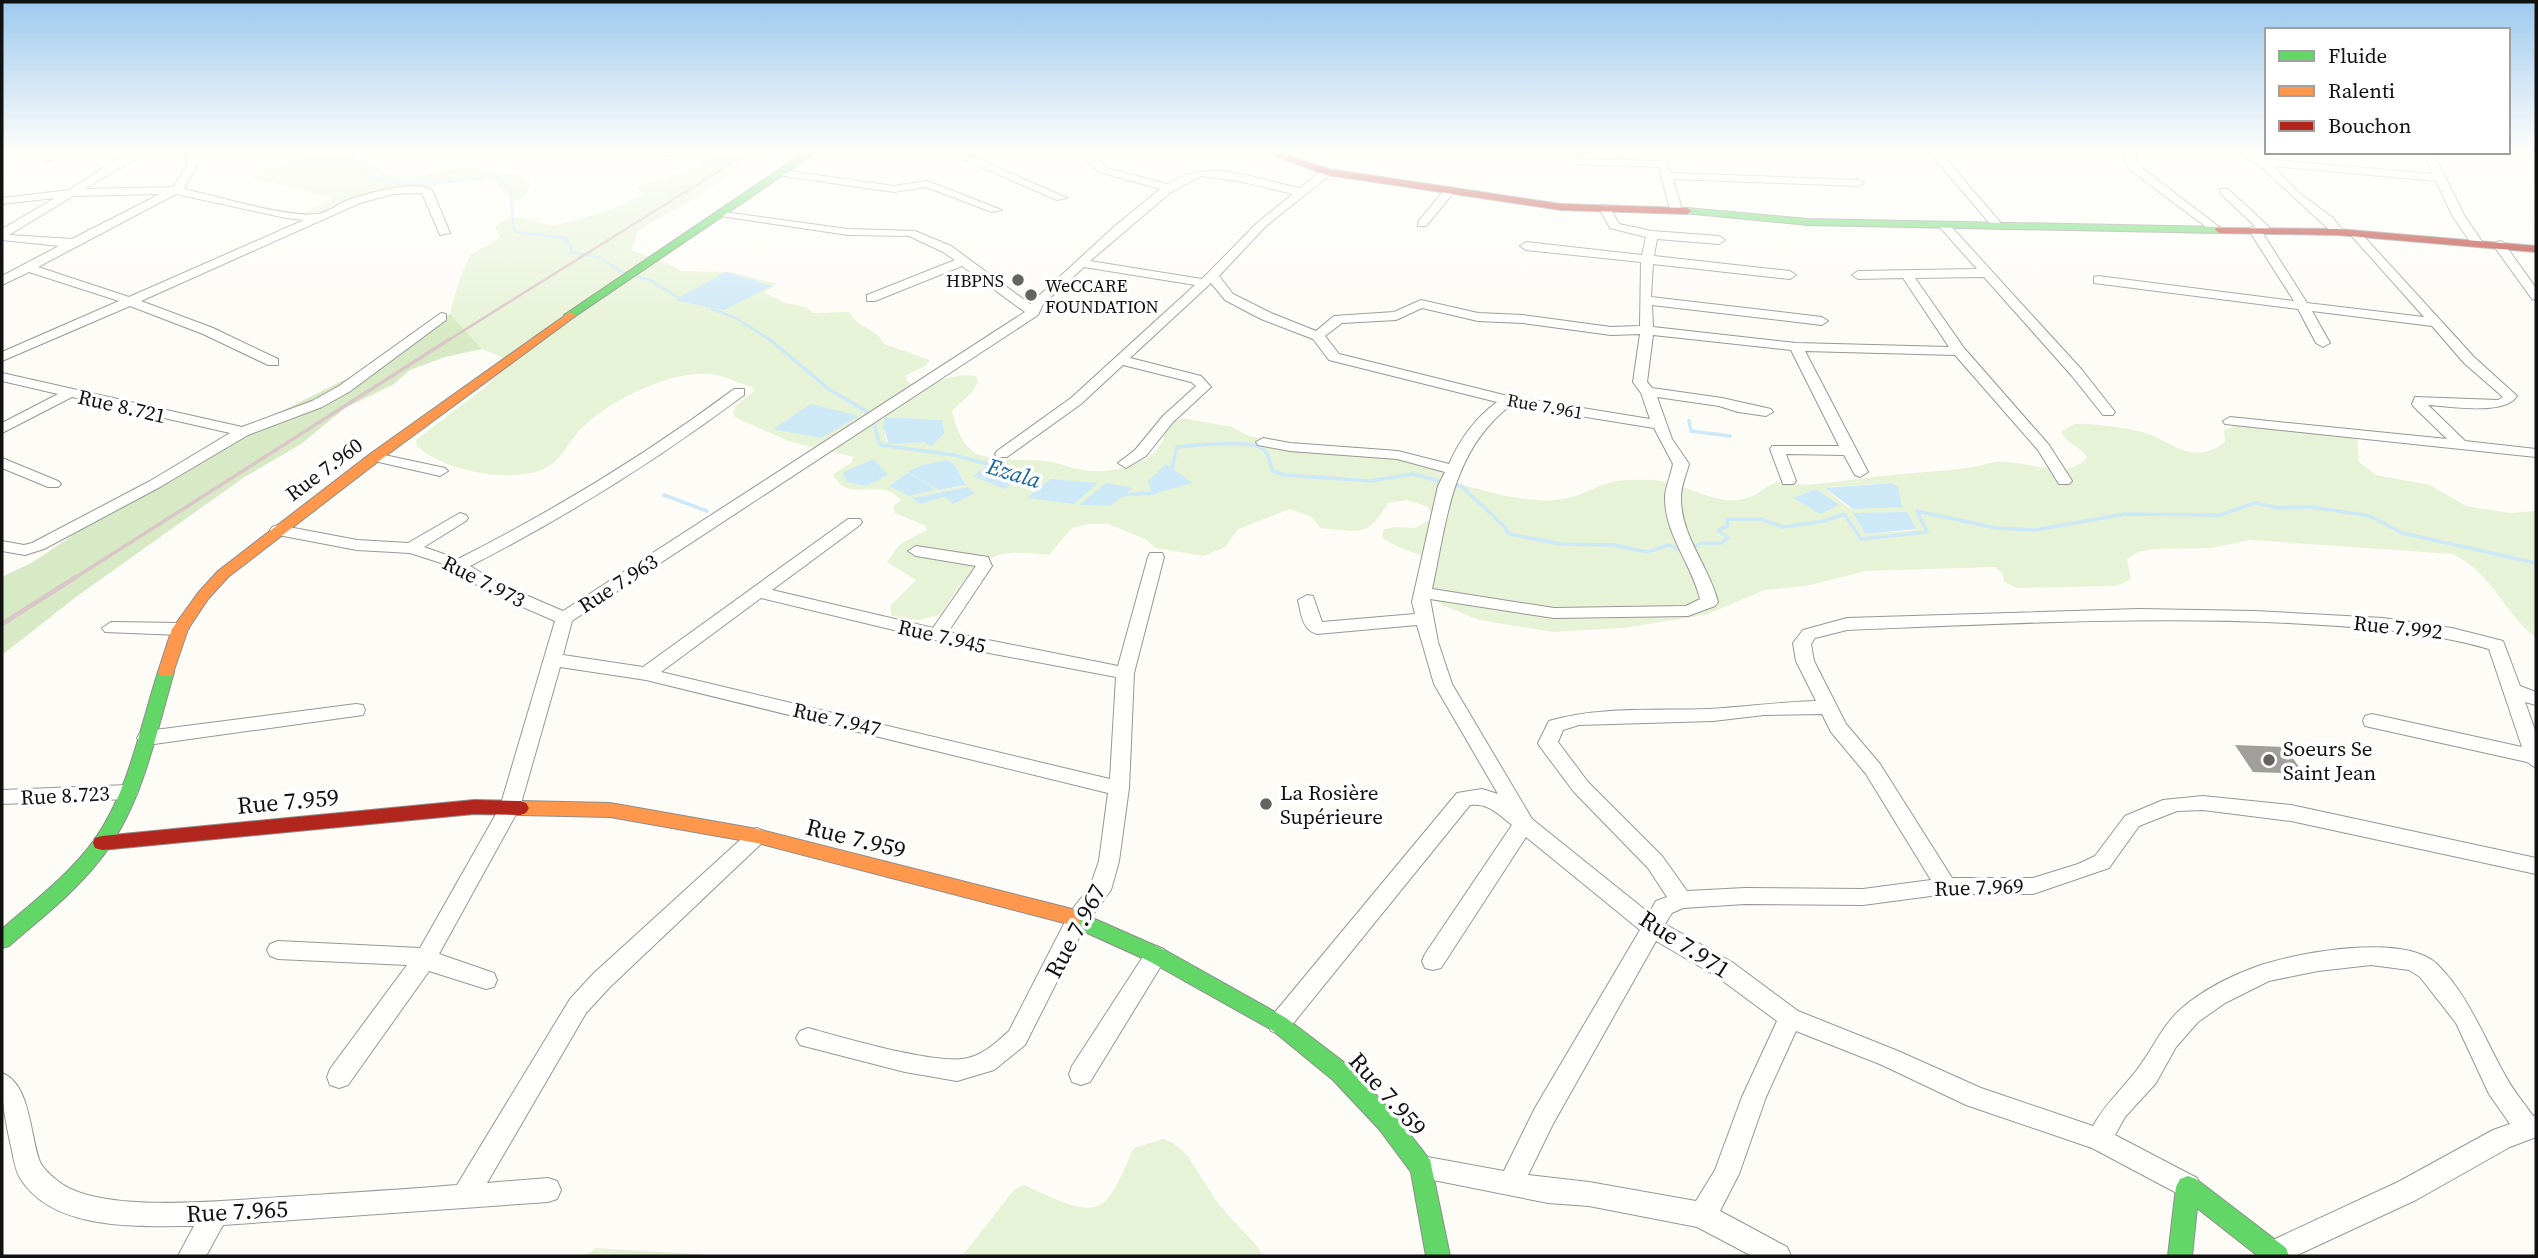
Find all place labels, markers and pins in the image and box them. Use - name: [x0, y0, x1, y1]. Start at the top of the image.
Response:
- place label: HBPNS: [946, 268, 1004, 293]
- marker: HBPNS: [1010, 272, 1026, 288]
- place label: WeCCARE FOUNDATION: [1045, 273, 1159, 319]
- marker: WeCCARE FOUNDATION: [1023, 287, 1039, 303]
- place label: Soeurs Se Saint Jean: [2283, 734, 2377, 787]
- marker: Soeurs Se Saint Jean: [2261, 752, 2277, 768]
- place label: La Rosière Supérieure: [1280, 778, 1383, 831]
- marker: La Rosière Supérieure: [1258, 796, 1274, 812]

